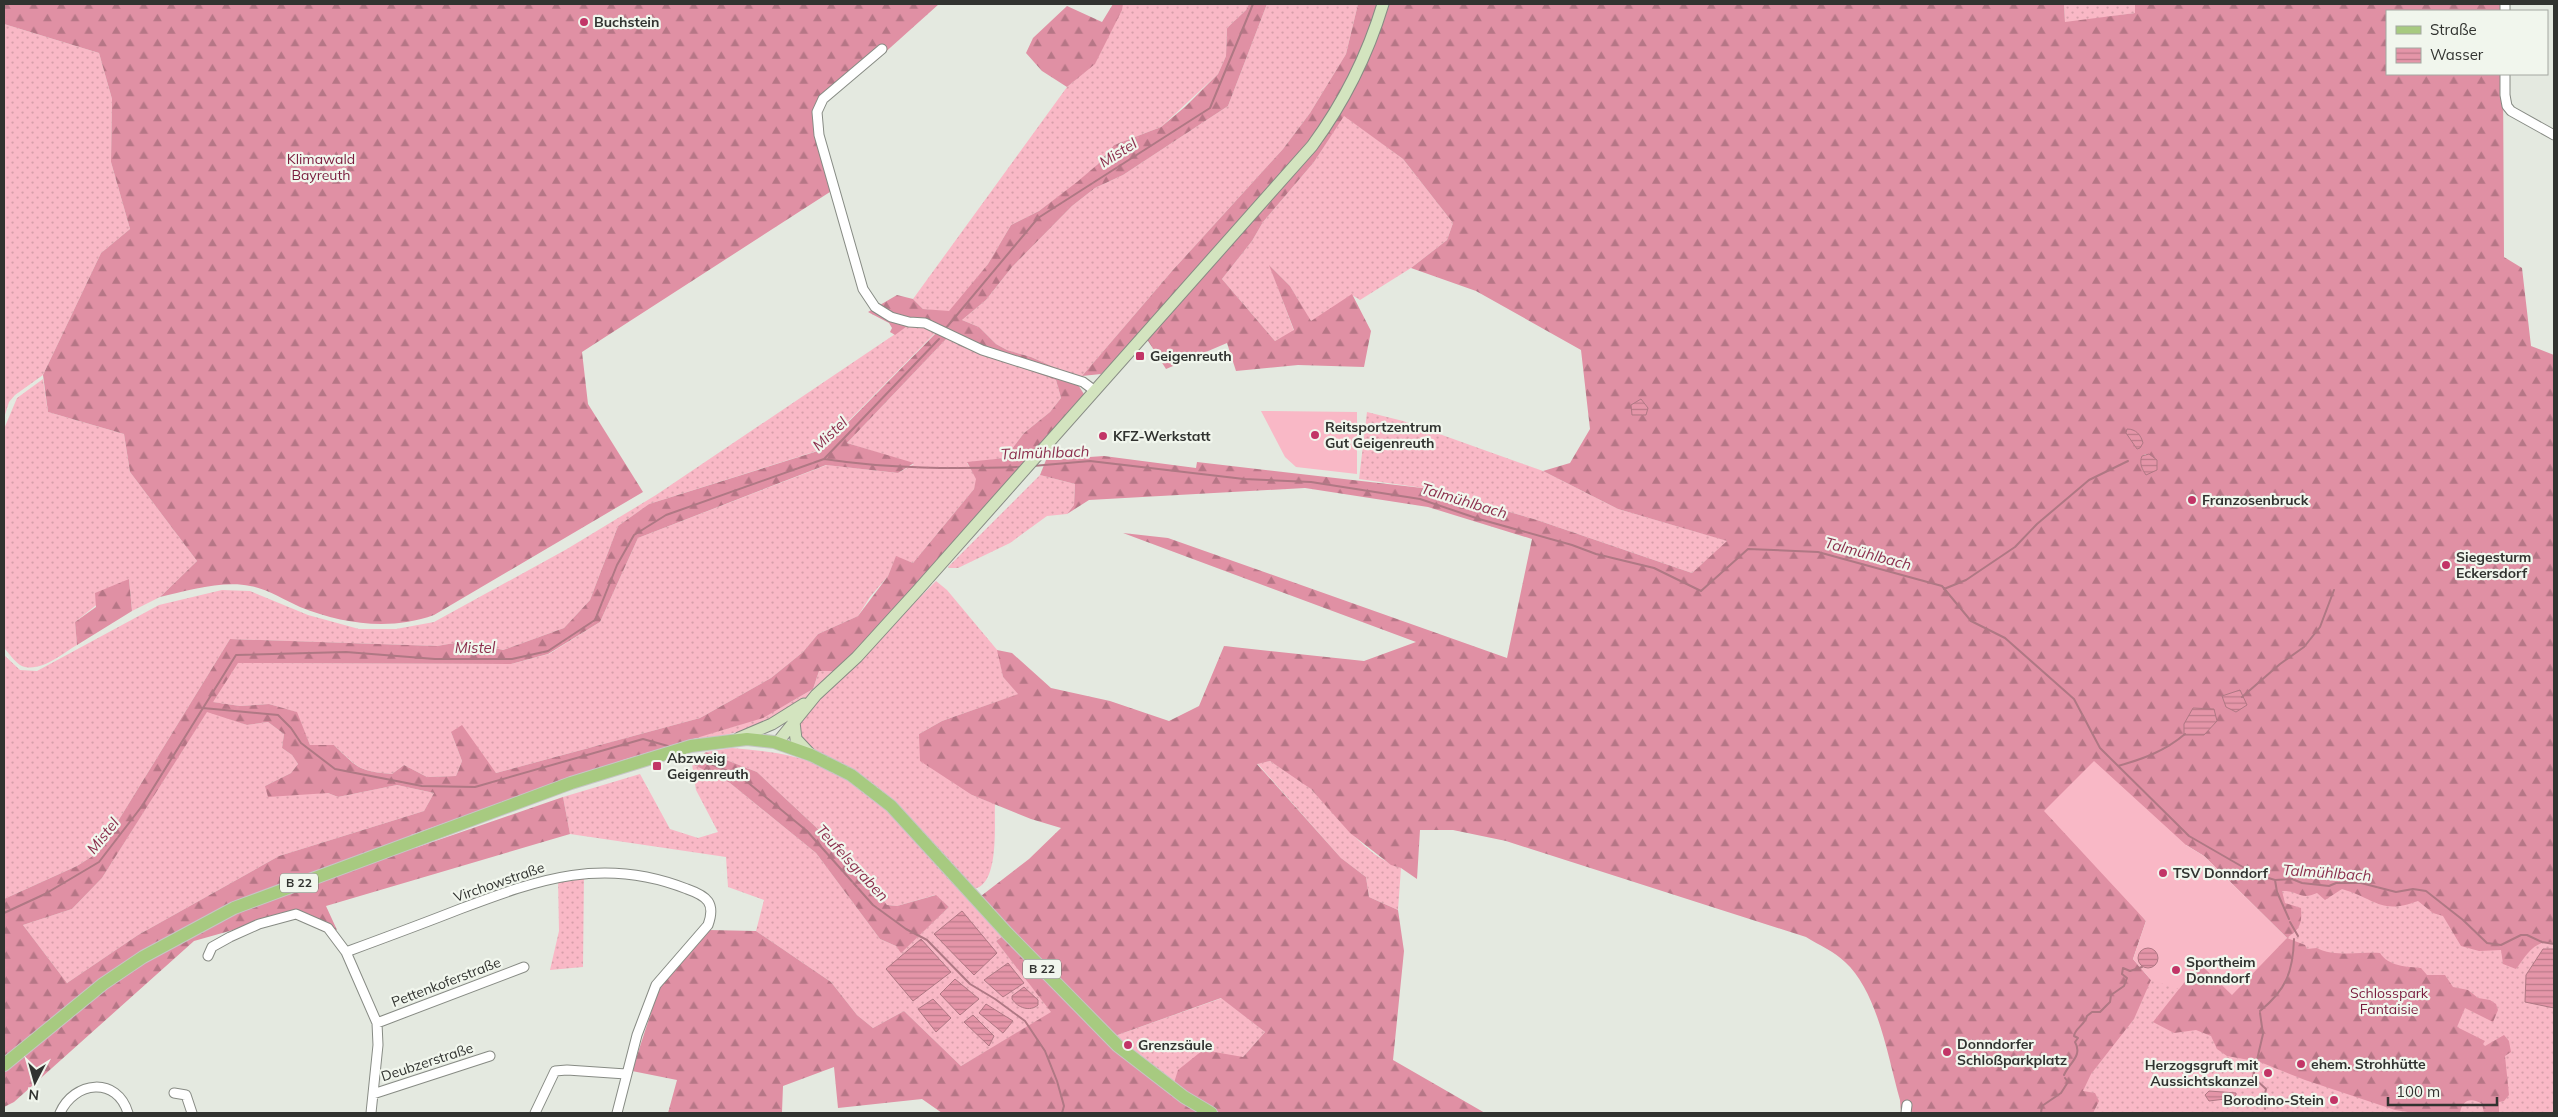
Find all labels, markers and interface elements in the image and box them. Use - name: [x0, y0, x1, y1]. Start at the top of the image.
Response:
- legend: [2386, 10, 2548, 75]
- place label: Buchstein: [594, 13, 659, 31]
- marker: Buchstein: [578, 16, 590, 28]
- text: Straße: [2430, 20, 2477, 39]
- text: Wasser: [2430, 45, 2484, 64]
- water label: Mistel: [1095, 134, 1140, 171]
- park label: Klimawald Bayreuth: [287, 150, 355, 184]
- place label: Geigenreuth: [1150, 347, 1232, 365]
- marker: Geigenreuth: [1134, 350, 1146, 362]
- water label: Mistel: [808, 413, 851, 454]
- place label: Reitsportzentrum Gut Geigenreuth: [1325, 418, 1442, 452]
- place label: KFZ-Werkstatt: [1113, 427, 1211, 445]
- marker: Reitsportzentrum Gut Geigenreuth: [1309, 429, 1321, 441]
- marker: KFZ-Werkstatt: [1097, 430, 1109, 442]
- water label: Talmühlbach: [1000, 441, 1090, 464]
- water label: Talmühlbach: [1419, 478, 1510, 523]
- place label: Franzosenbruck: [2202, 491, 2309, 509]
- marker: Franzosenbruck: [2186, 494, 2198, 506]
- water label: Talmühlbach: [1823, 533, 1914, 574]
- place label: Siegesturm Eckersdorf: [2456, 548, 2531, 582]
- marker: Siegesturm Eckersdorf: [2440, 559, 2452, 571]
- water label: Mistel: [455, 638, 496, 657]
- place label: Abzweig Geigenreuth: [667, 749, 749, 783]
- marker: Abzweig Geigenreuth: [651, 760, 663, 772]
- water label: Mistel: [82, 814, 123, 857]
- water label: Teufelsgraben: [812, 820, 893, 905]
- street label: Virchowstraße: [451, 858, 547, 906]
- water label: Talmühlbach: [2282, 860, 2372, 885]
- place label: TSV Donndorf: [2173, 864, 2269, 882]
- marker: TSV Donndorf: [2157, 867, 2169, 879]
- road number: B 22: [280, 874, 318, 892]
- street label: Pettenkoferstraße: [389, 953, 503, 1011]
- place label: Sportheim Donndorf: [2186, 953, 2256, 987]
- road number: B 22: [1023, 960, 1061, 979]
- marker: Sportheim Donndorf: [2170, 964, 2182, 976]
- park label: Schlosspark Fantaisie: [2350, 984, 2429, 1018]
- place label: Donndorfer Schloßparkplatz: [1957, 1035, 2067, 1069]
- place label: Grenzsäule: [1138, 1036, 1213, 1054]
- street label: Deubzerstraße: [379, 1039, 475, 1085]
- marker: Grenzsäule: [1122, 1039, 1134, 1051]
- marker: Donndorfer Schloßparkplatz: [1941, 1046, 1953, 1058]
- place label: ehem. Strohhütte: [2311, 1055, 2426, 1073]
- place label: Herzogsgruft mit Aussichtskanzel: [2145, 1056, 2259, 1090]
- north arrow: [10, 1057, 60, 1107]
- marker: ehem. Strohhütte: [2295, 1058, 2307, 1070]
- marker: Herzogsgruft mit Aussichtskanzel: [2262, 1067, 2274, 1079]
- scale bar: [2388, 1074, 2497, 1106]
- text: 100 m: [2396, 1082, 2440, 1101]
- text: N: [27, 1085, 40, 1104]
- place label: Borodino-Stein: [2223, 1091, 2324, 1109]
- marker: Borodino-Stein: [2328, 1094, 2340, 1106]

